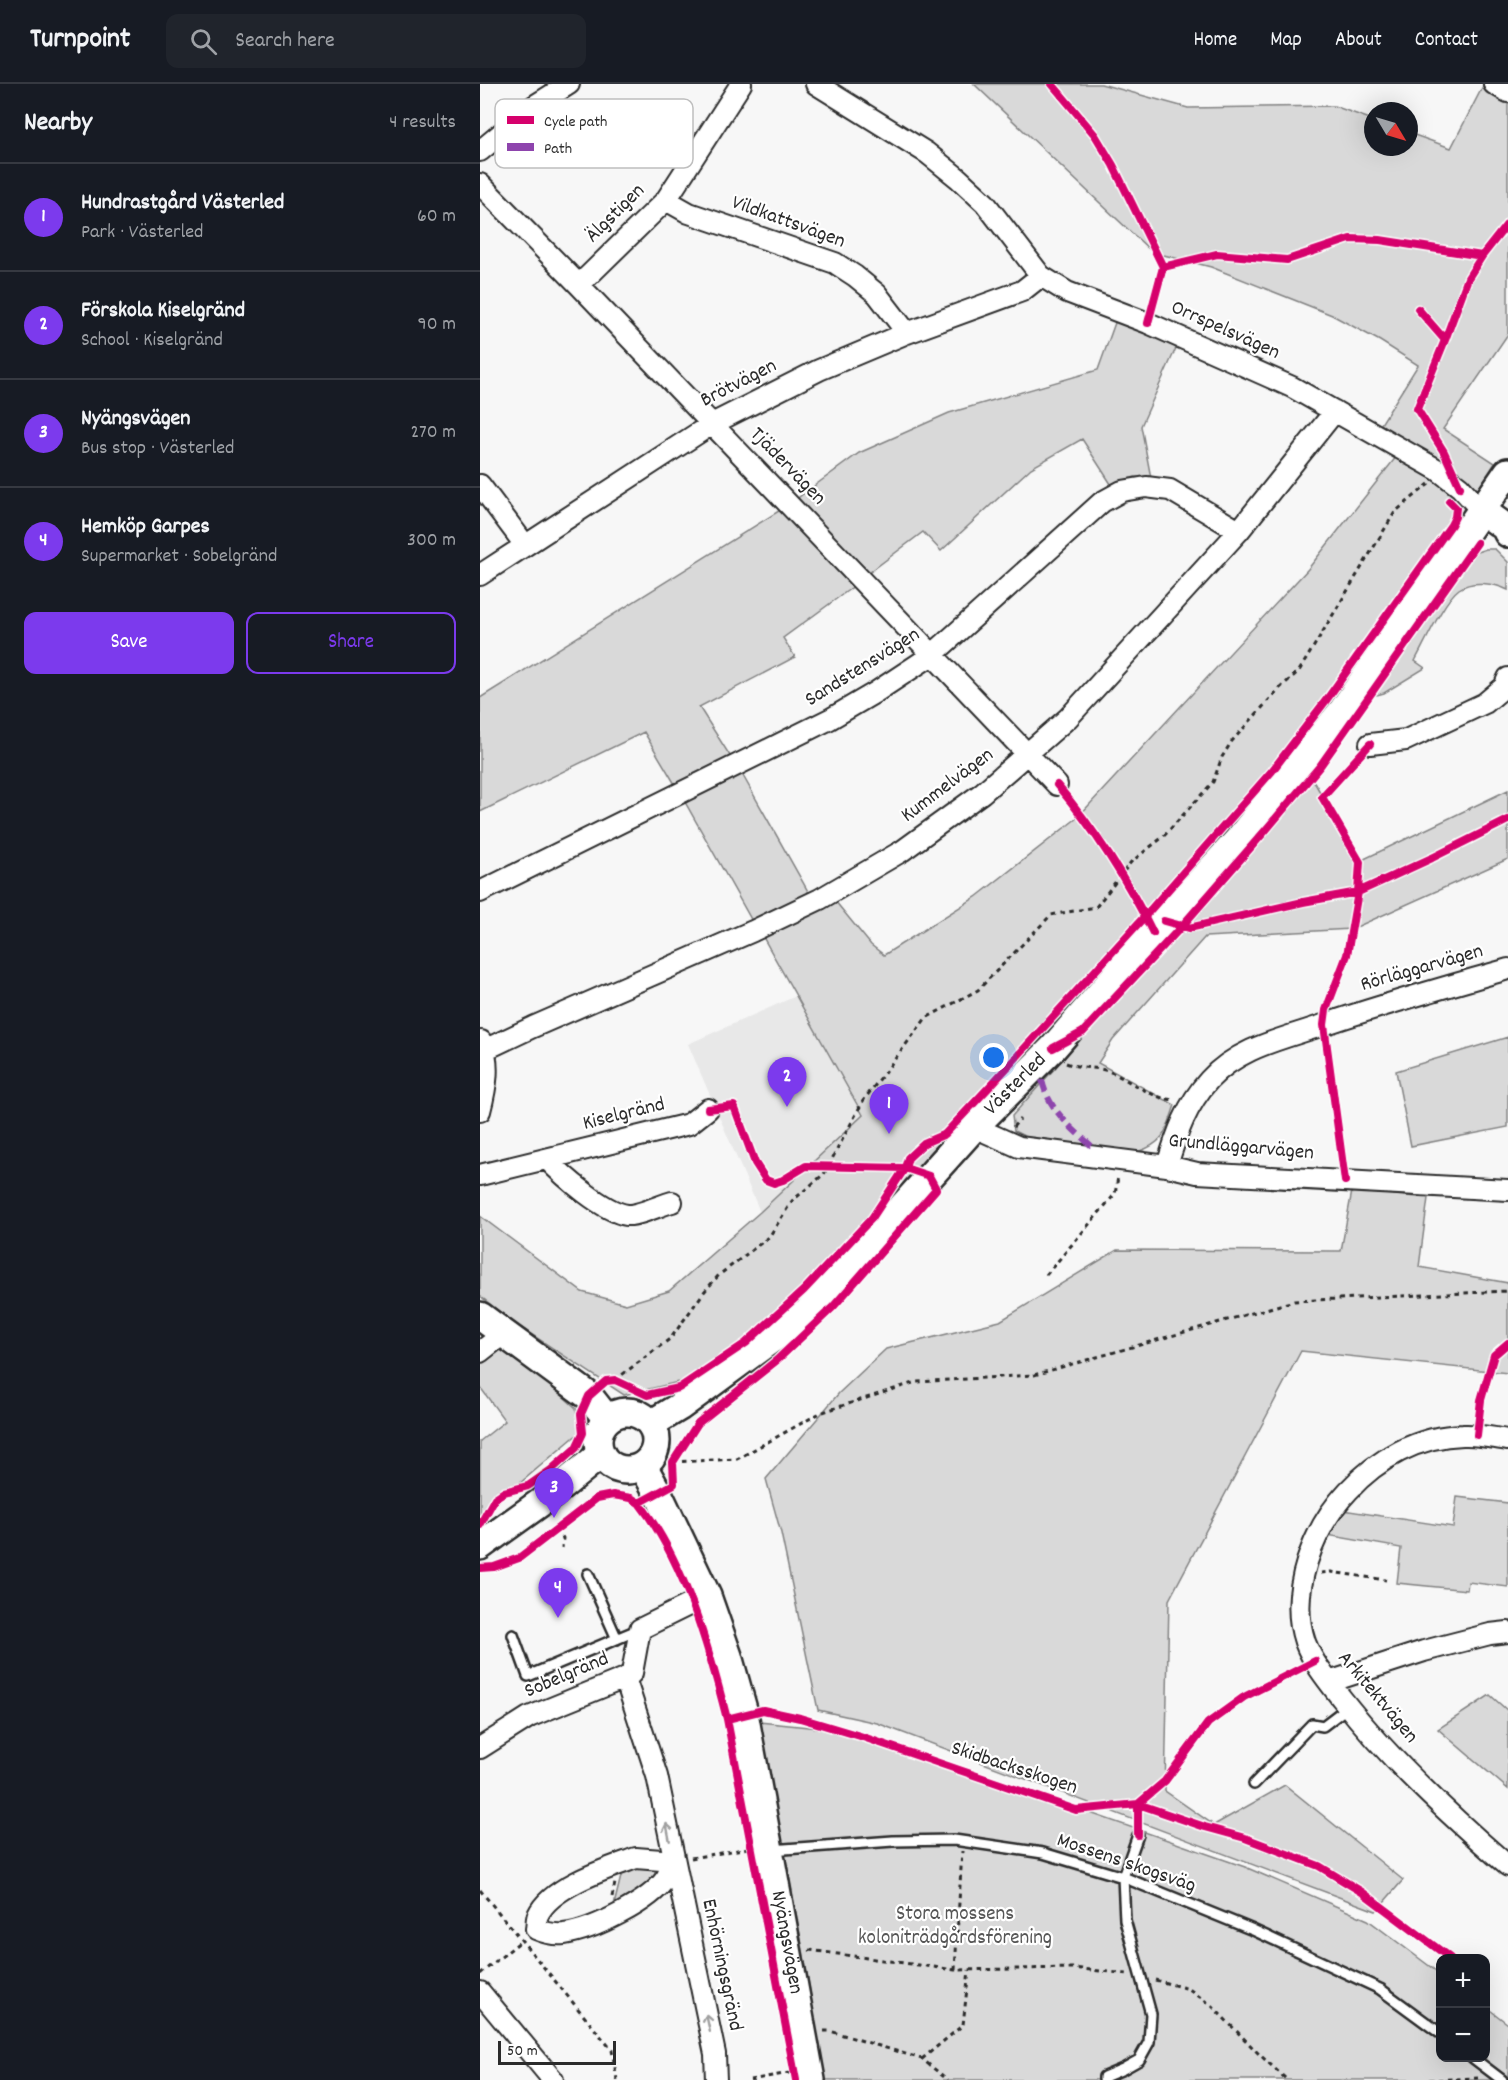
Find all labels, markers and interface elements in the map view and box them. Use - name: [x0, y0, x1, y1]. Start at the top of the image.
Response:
- search box: [166, 14, 586, 68]
- text: Turnpoint: [30, 21, 130, 61]
- icon: search: [187, 25, 220, 58]
- text: Search here: [235, 26, 335, 57]
- text: Home: [1193, 26, 1237, 56]
- text: Map: [1270, 26, 1302, 56]
- text: About: [1335, 26, 1382, 56]
- text: Contact: [1415, 26, 1478, 56]
- legend: [495, 99, 693, 168]
- north arrow: [1364, 102, 1418, 156]
- text: Nearby: [24, 105, 92, 142]
- text: 4 results: [389, 109, 456, 137]
- text: Cycle path: [544, 111, 607, 134]
- text: Path: [544, 138, 572, 161]
- street label: Älgstigen: [579, 177, 653, 251]
- text: Hundrastgård Västerled: [81, 188, 284, 219]
- street label: Vildkattsvägen: [727, 189, 849, 257]
- text: 1: [41, 203, 46, 231]
- text: 60 m: [417, 203, 456, 231]
- text: Park · Västerled: [81, 219, 203, 247]
- street label: Orrspelsvägen: [1166, 294, 1284, 368]
- text: Förskola Kiselgränd: [81, 296, 245, 327]
- text: 2: [39, 311, 48, 339]
- text: 90 m: [418, 311, 456, 339]
- text: School · Kiselgränd: [81, 327, 223, 355]
- street label: Brötvägen: [696, 352, 782, 416]
- text: Nyängsvägen: [81, 404, 190, 435]
- text: 3: [39, 419, 48, 447]
- text: 270 m: [410, 419, 456, 447]
- street label: Tjädervägen: [742, 421, 832, 513]
- text: Bus stop · Västerled: [81, 435, 234, 463]
- text: Hemköp Garpes: [81, 512, 210, 543]
- text: 4: [39, 527, 48, 555]
- text: 300 m: [407, 527, 456, 555]
- text: Supermarket · Sobelgränd: [81, 543, 277, 571]
- button: Save: [24, 612, 234, 674]
- button: Share: [246, 612, 456, 674]
- street label: Sandstensvägen: [800, 621, 926, 715]
- street label: Kummelvägen: [895, 741, 1001, 831]
- street label: Rörläggarvägen: [1357, 937, 1487, 1001]
- your location: [979, 1043, 1008, 1072]
- street label: Västerled: [978, 1047, 1054, 1123]
- pin: 2: [768, 1058, 806, 1107]
- pin: 1: [870, 1084, 908, 1134]
- street label: Kiselgränd: [580, 1090, 668, 1140]
- street label: Grundläggarvägen: [1167, 1127, 1315, 1169]
- pin: 3: [534, 1468, 574, 1518]
- pin: 4: [538, 1568, 578, 1618]
- street label: Sobelgränd: [520, 1645, 614, 1707]
- street label: Arkitektvägen: [1329, 1645, 1425, 1751]
- street label: Skidbacksskogen: [947, 1734, 1081, 1804]
- one-way arrow: [662, 1823, 673, 1842]
- street label: Mossens skogsväg: [1052, 1826, 1200, 1902]
- street label: Nyängsvägen: [762, 1888, 810, 1997]
- street label: Enhörningsgränd: [692, 1896, 750, 2034]
- park label: Stora mossens koloniträdgårdsförening: [858, 1900, 1052, 1954]
- map controls: [1436, 1954, 1490, 2062]
- button: +: [1436, 1954, 1490, 2008]
- button: −: [1436, 2008, 1490, 2062]
- one-way arrow: [702, 2014, 713, 2033]
- scale bar: [498, 2038, 616, 2066]
- text: 50 m: [507, 2040, 538, 2063]

